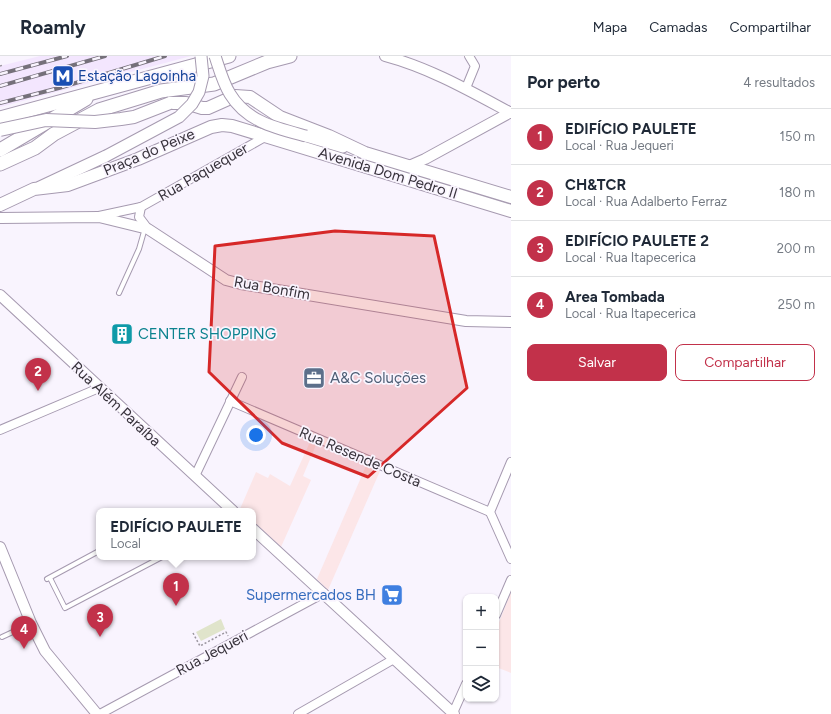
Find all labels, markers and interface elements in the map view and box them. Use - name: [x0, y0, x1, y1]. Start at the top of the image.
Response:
- text: Roamly: [20, 16, 86, 39]
- text: Mapa: [593, 19, 627, 36]
- text: Camadas: [649, 19, 707, 36]
- text: Compartilhar: [729, 19, 811, 36]
- metro station icon: Estação Lagoinha: [50, 63, 76, 89]
- place label: Estação Lagoinha: [78, 67, 196, 85]
- text: Por perto: [527, 72, 600, 92]
- text: 4 resultados: [743, 75, 815, 90]
- text: EDIFÍCIO PAULETE: [565, 120, 697, 138]
- street label: Praça do Peixe: [101, 125, 197, 179]
- text: 1: [537, 129, 543, 144]
- text: 150 m: [780, 129, 815, 144]
- text: Local · Rua Jequeri: [565, 138, 674, 153]
- street label: Rua Paquequer: [155, 139, 251, 205]
- street label: Avenida Dom Pedro II: [316, 143, 460, 203]
- text: CH&TCR: [565, 176, 626, 194]
- text: 2: [536, 185, 544, 200]
- text: 180 m: [779, 185, 815, 200]
- text: Local · Rua Adalberto Ferraz: [565, 194, 727, 209]
- text: EDIFÍCIO PAULETE 2: [565, 232, 709, 250]
- text: 3: [536, 241, 544, 256]
- text: 200 m: [777, 241, 815, 256]
- text: Local · Rua Itapecerica: [565, 250, 696, 265]
- street label: Rua Bonfim: [232, 272, 312, 304]
- text: Area Tombada: [565, 288, 665, 306]
- text: 4: [536, 297, 544, 312]
- text: 250 m: [778, 297, 815, 312]
- text: Local · Rua Itapecerica: [565, 306, 696, 321]
- building icon: CENTER SHOPPING: [109, 321, 135, 347]
- place label: CENTER SHOPPING: [138, 325, 276, 343]
- button: Salvar: [527, 344, 667, 381]
- button: Compartilhar: [675, 344, 815, 381]
- pin: 2: [25, 358, 51, 391]
- street label: Rua Além Paraíba: [67, 358, 165, 450]
- office icon: A&C Soluções: [301, 365, 327, 391]
- place label: A&C Soluções: [330, 369, 426, 387]
- street label: Rua Resende Costa: [296, 423, 424, 491]
- your location: [246, 425, 266, 445]
- popup: [96, 508, 256, 560]
- text: EDIFÍCIO PAULETE: [110, 518, 242, 536]
- text: Local: [110, 536, 141, 551]
- pin: 1: [163, 573, 189, 606]
- supermarket icon: Supermercados BH: [379, 582, 405, 608]
- place label: Supermercados BH: [246, 586, 376, 604]
- map controls: [463, 594, 499, 702]
- button: +: [463, 594, 499, 630]
- pin: 3: [87, 604, 113, 637]
- pin: 4: [11, 616, 37, 649]
- street label: Rua Jequeri: [173, 627, 251, 679]
- button: −: [463, 630, 499, 666]
- button: layers: [463, 666, 499, 702]

